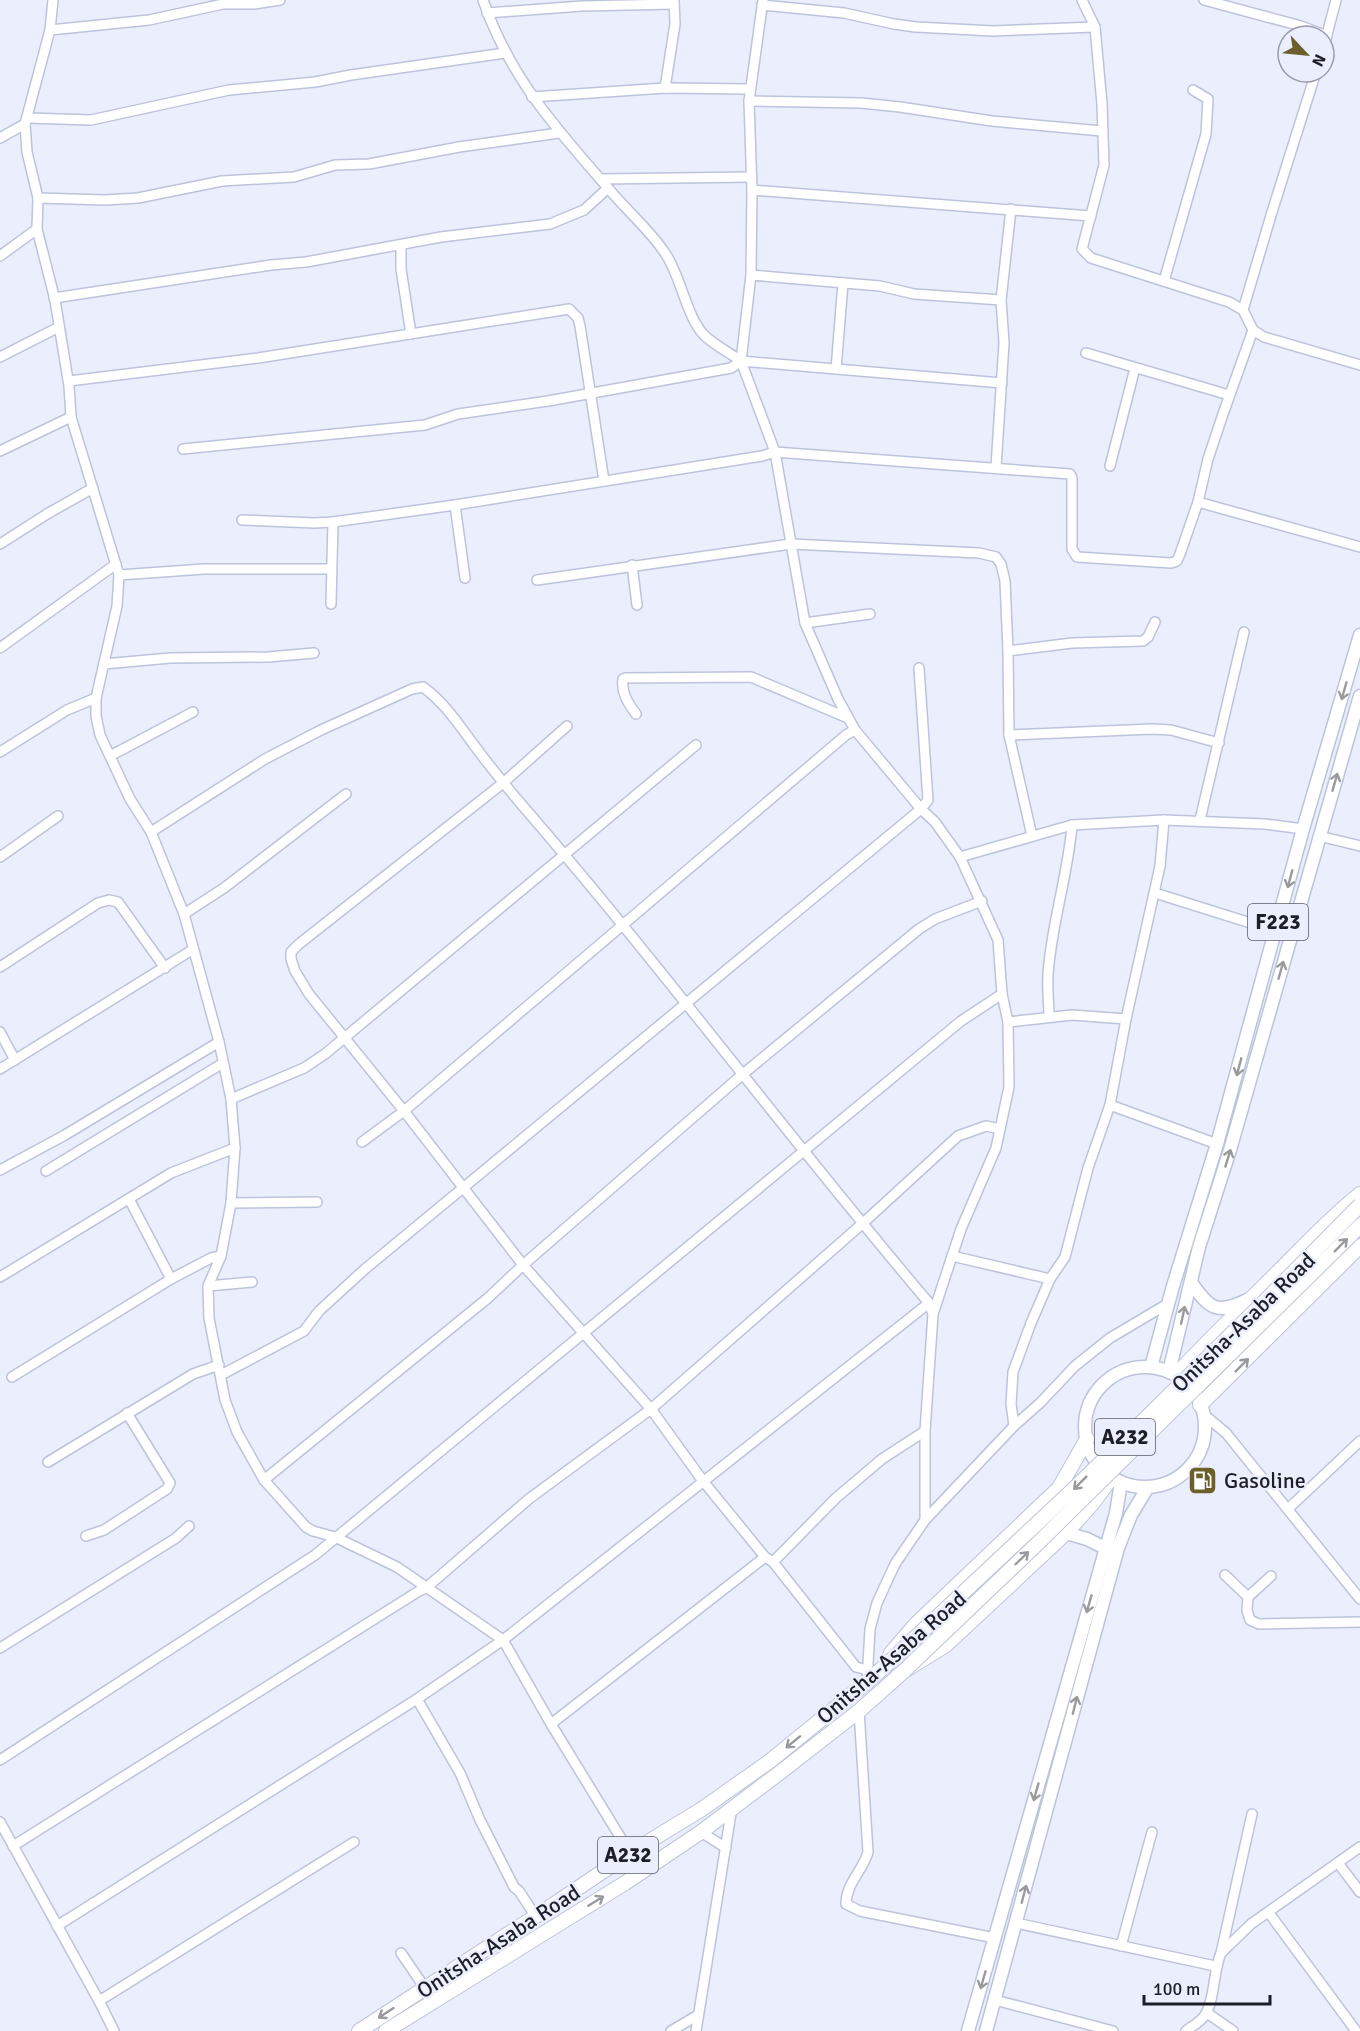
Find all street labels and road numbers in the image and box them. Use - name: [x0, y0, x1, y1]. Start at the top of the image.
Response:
- road number: F223: [1248, 904, 1308, 940]
- street label: Onitsha-Asaba Road: [1166, 1247, 1321, 1398]
- road number: A232: [1095, 1419, 1155, 1455]
- street label: Onitsha-Asaba Road: [811, 1585, 972, 1730]
- road number: A232: [598, 1837, 658, 1873]
- street label: Onitsha-Asaba Road: [411, 1879, 585, 2004]

